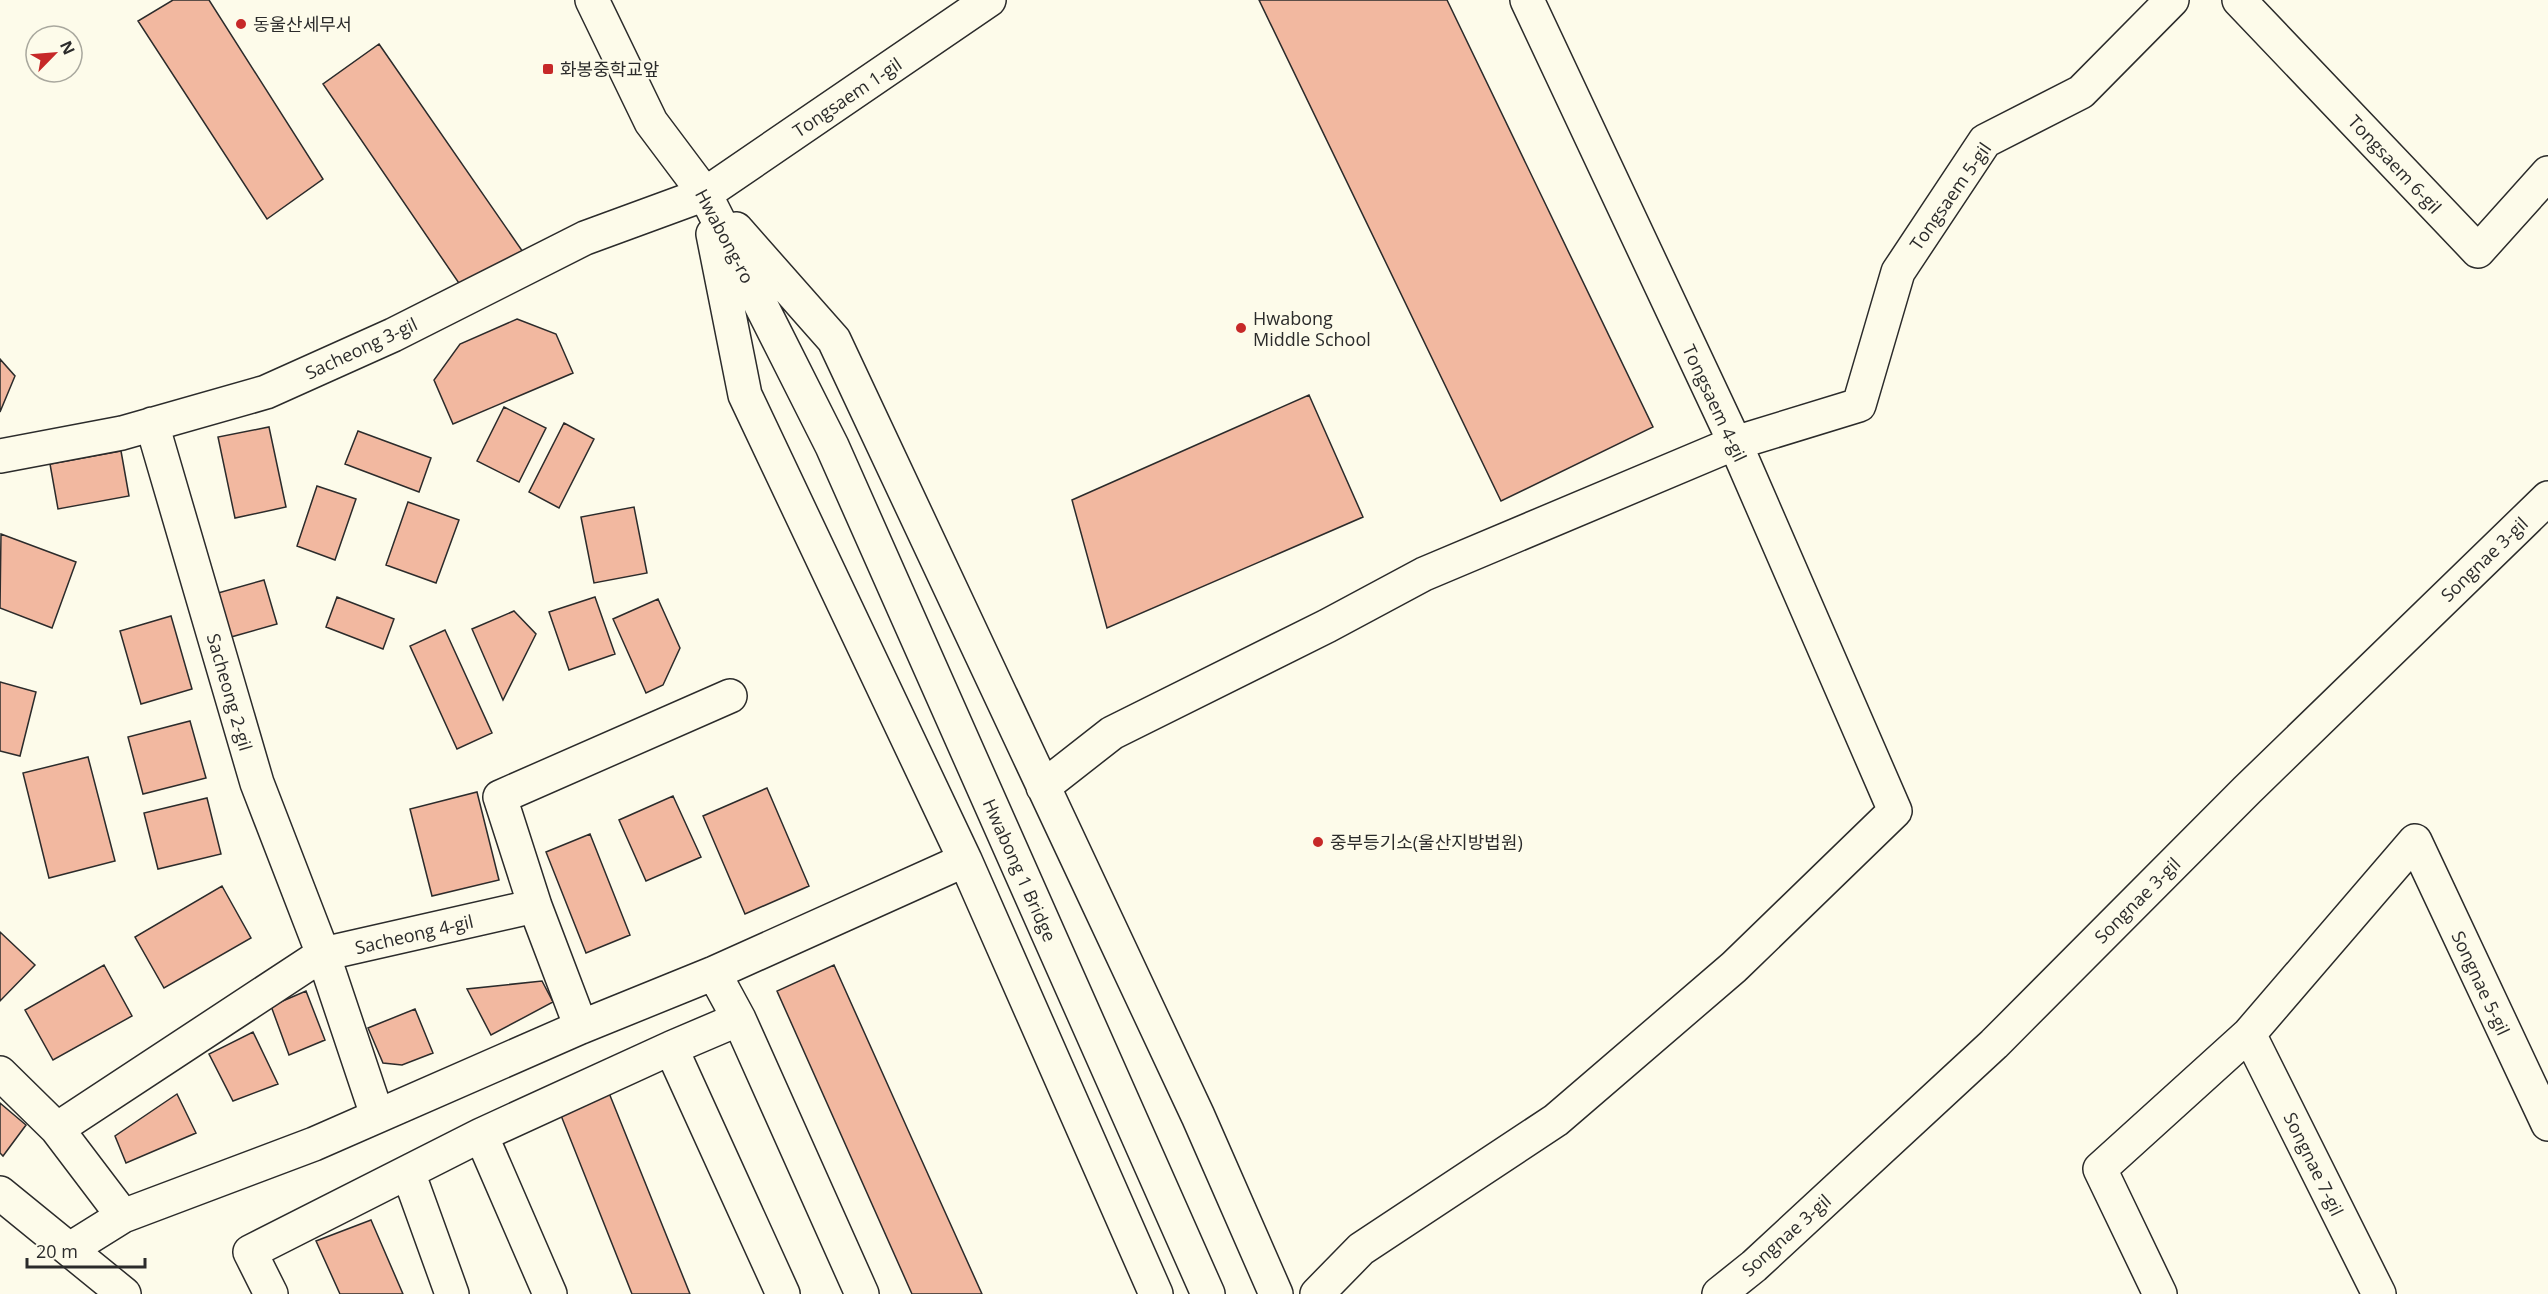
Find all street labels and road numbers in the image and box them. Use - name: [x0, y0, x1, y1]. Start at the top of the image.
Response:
- street label: Tongsaem 1-gil: [788, 52, 906, 142]
- street label: Tongsaem 6-gil: [2343, 110, 2447, 218]
- street label: Tongsaem 5-gil: [1904, 137, 1996, 255]
- street label: Hwabong-ro: [690, 185, 760, 287]
- street label: Sacheong 3-gil: [301, 312, 421, 384]
- street label: Tongsaem 4-gil: [1677, 341, 1753, 465]
- street label: Songnae 3-gil: [2435, 511, 2533, 607]
- street label: Sacheong 2-gil: [202, 631, 258, 753]
- street label: Hwabong 1 Bridge: [978, 795, 1062, 945]
- street label: Songnae 3-gil: [2089, 852, 2185, 948]
- street label: Sacheong 4-gil: [352, 909, 476, 959]
- street label: Songnae 5-gil: [2446, 927, 2516, 1039]
- street label: Songnae 7-gil: [2279, 1108, 2349, 1220]
- street label: Songnae 3-gil: [1736, 1189, 1836, 1281]

